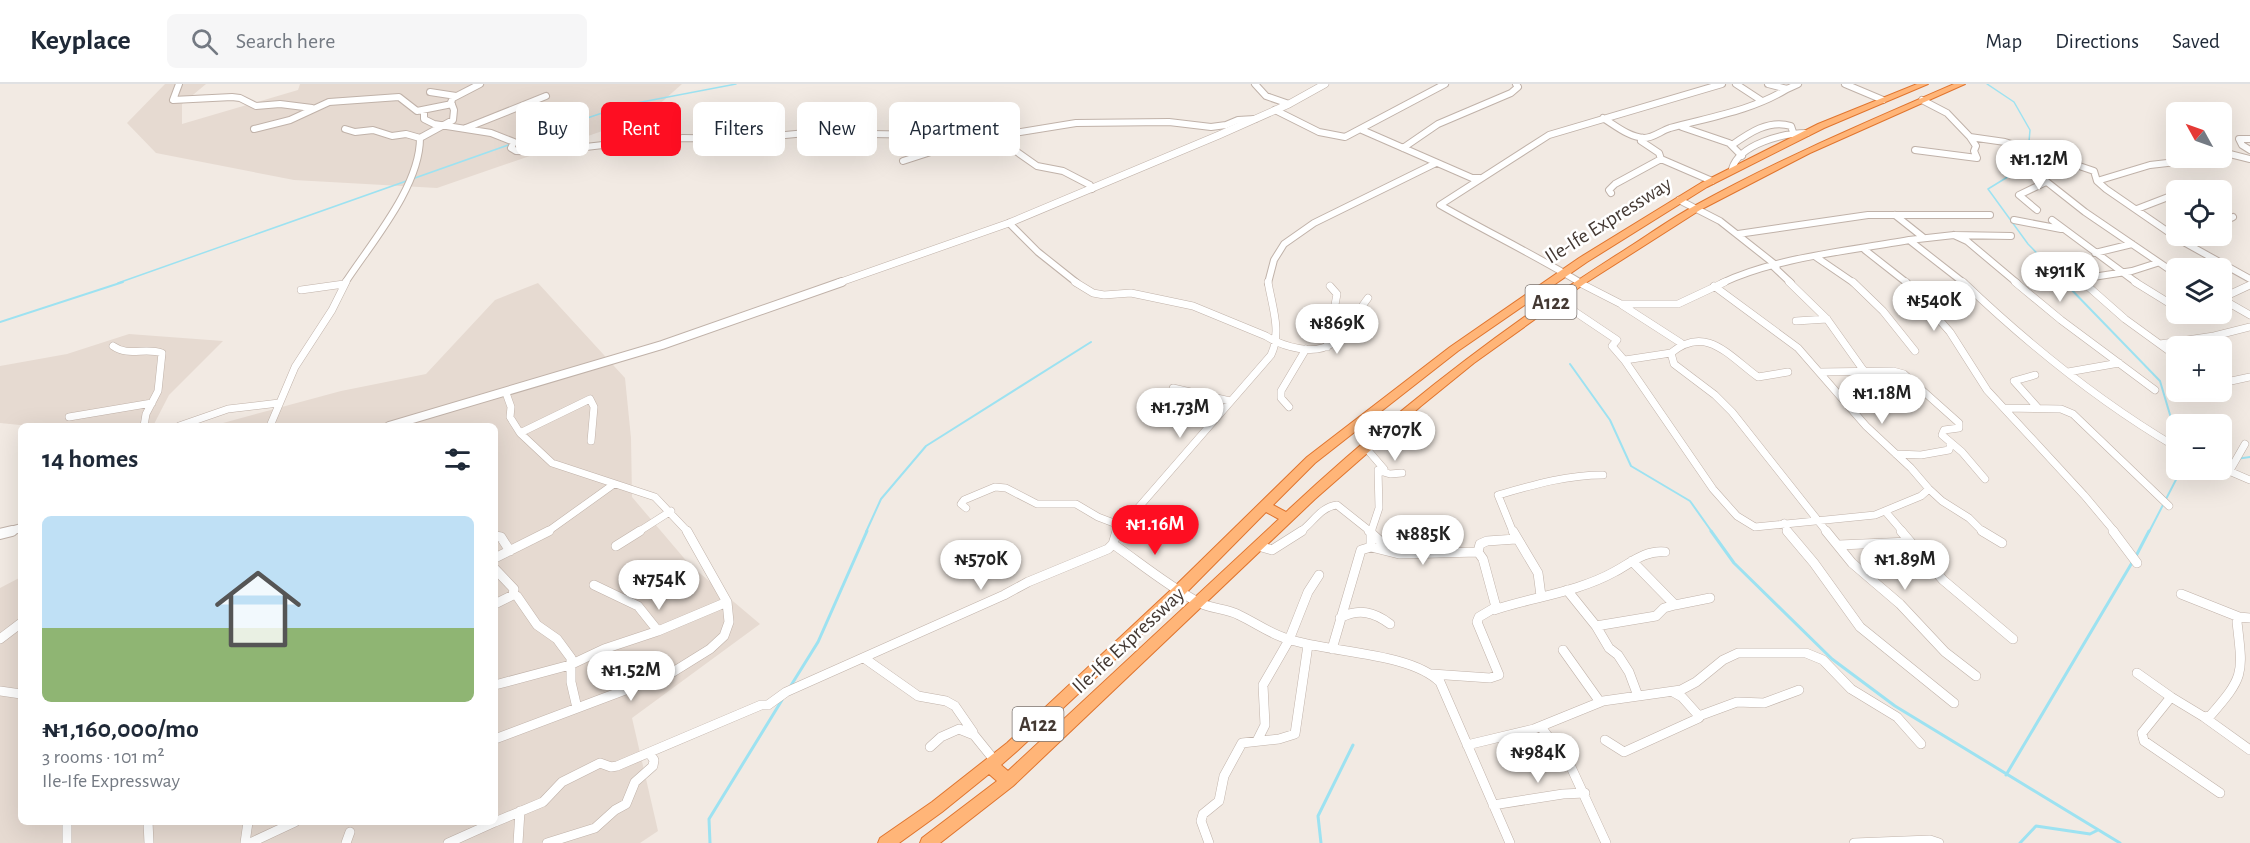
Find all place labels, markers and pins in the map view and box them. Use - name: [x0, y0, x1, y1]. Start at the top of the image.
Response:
- pin: ₦1.12M: [1990, 140, 2088, 191]
- pin: ₦911K: [2018, 252, 2102, 303]
- pin: ₦540K: [1892, 281, 1976, 332]
- pin: ₦869K: [1295, 304, 1379, 355]
- pin: ₦1.18M: [1833, 374, 1931, 425]
- pin: ₦1.73M: [1131, 388, 1229, 439]
- pin: ₦707K: [1353, 411, 1437, 462]
- pin: ₦1.16M: [1106, 505, 1204, 556]
- pin: ₦885K: [1381, 515, 1465, 566]
- pin: ₦570K: [939, 540, 1023, 591]
- pin: ₦1.89M: [1856, 540, 1954, 591]
- pin: ₦754K: [617, 560, 701, 611]
- pin: ₦1.52M: [582, 651, 680, 702]
- pin: ₦984K: [1496, 733, 1580, 784]

